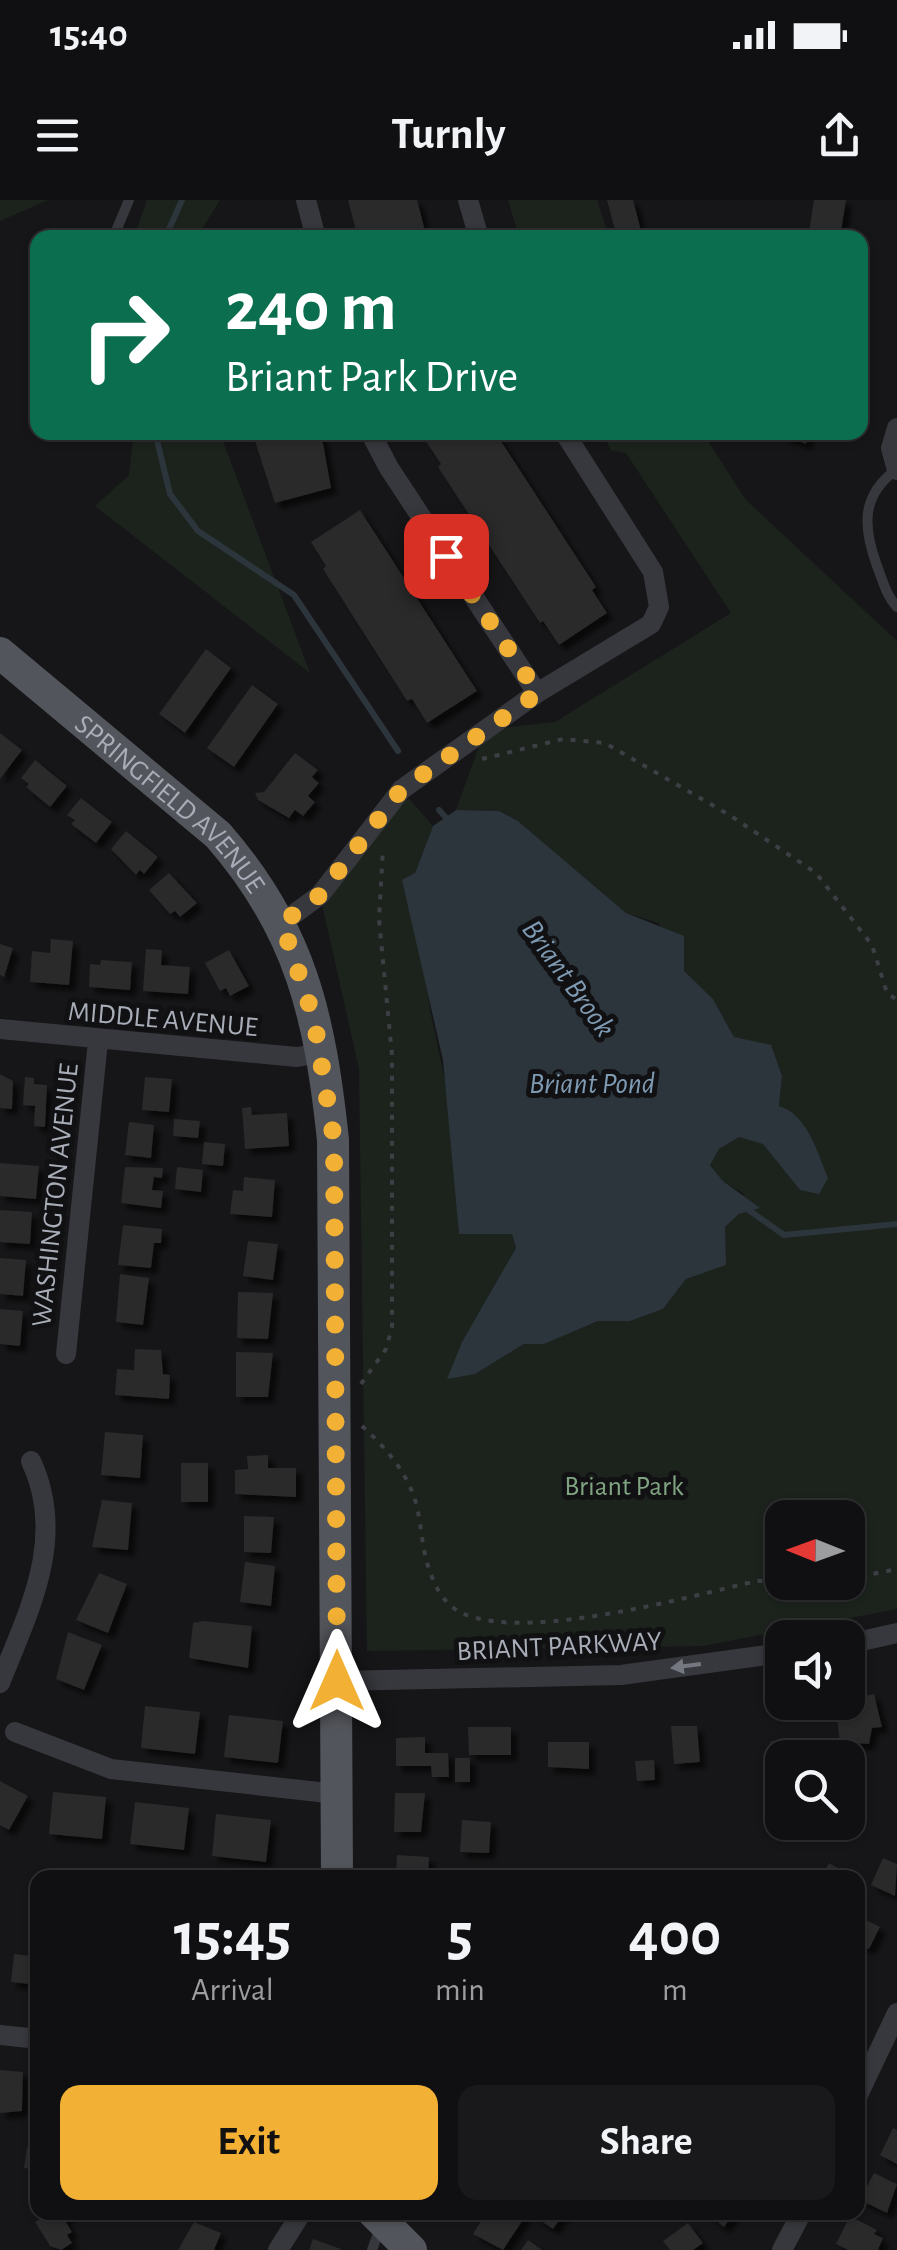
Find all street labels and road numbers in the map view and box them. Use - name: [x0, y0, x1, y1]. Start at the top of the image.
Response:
- street label: SPRINGFIELD AVENUE: [69, 710, 269, 898]
- street label: MIDDLE AVENUE: [67, 998, 259, 1042]
- street label: WASHINGTON AVENUE: [28, 1062, 84, 1328]
- street label: BRIANT PARKWAY: [456, 1628, 663, 1666]

